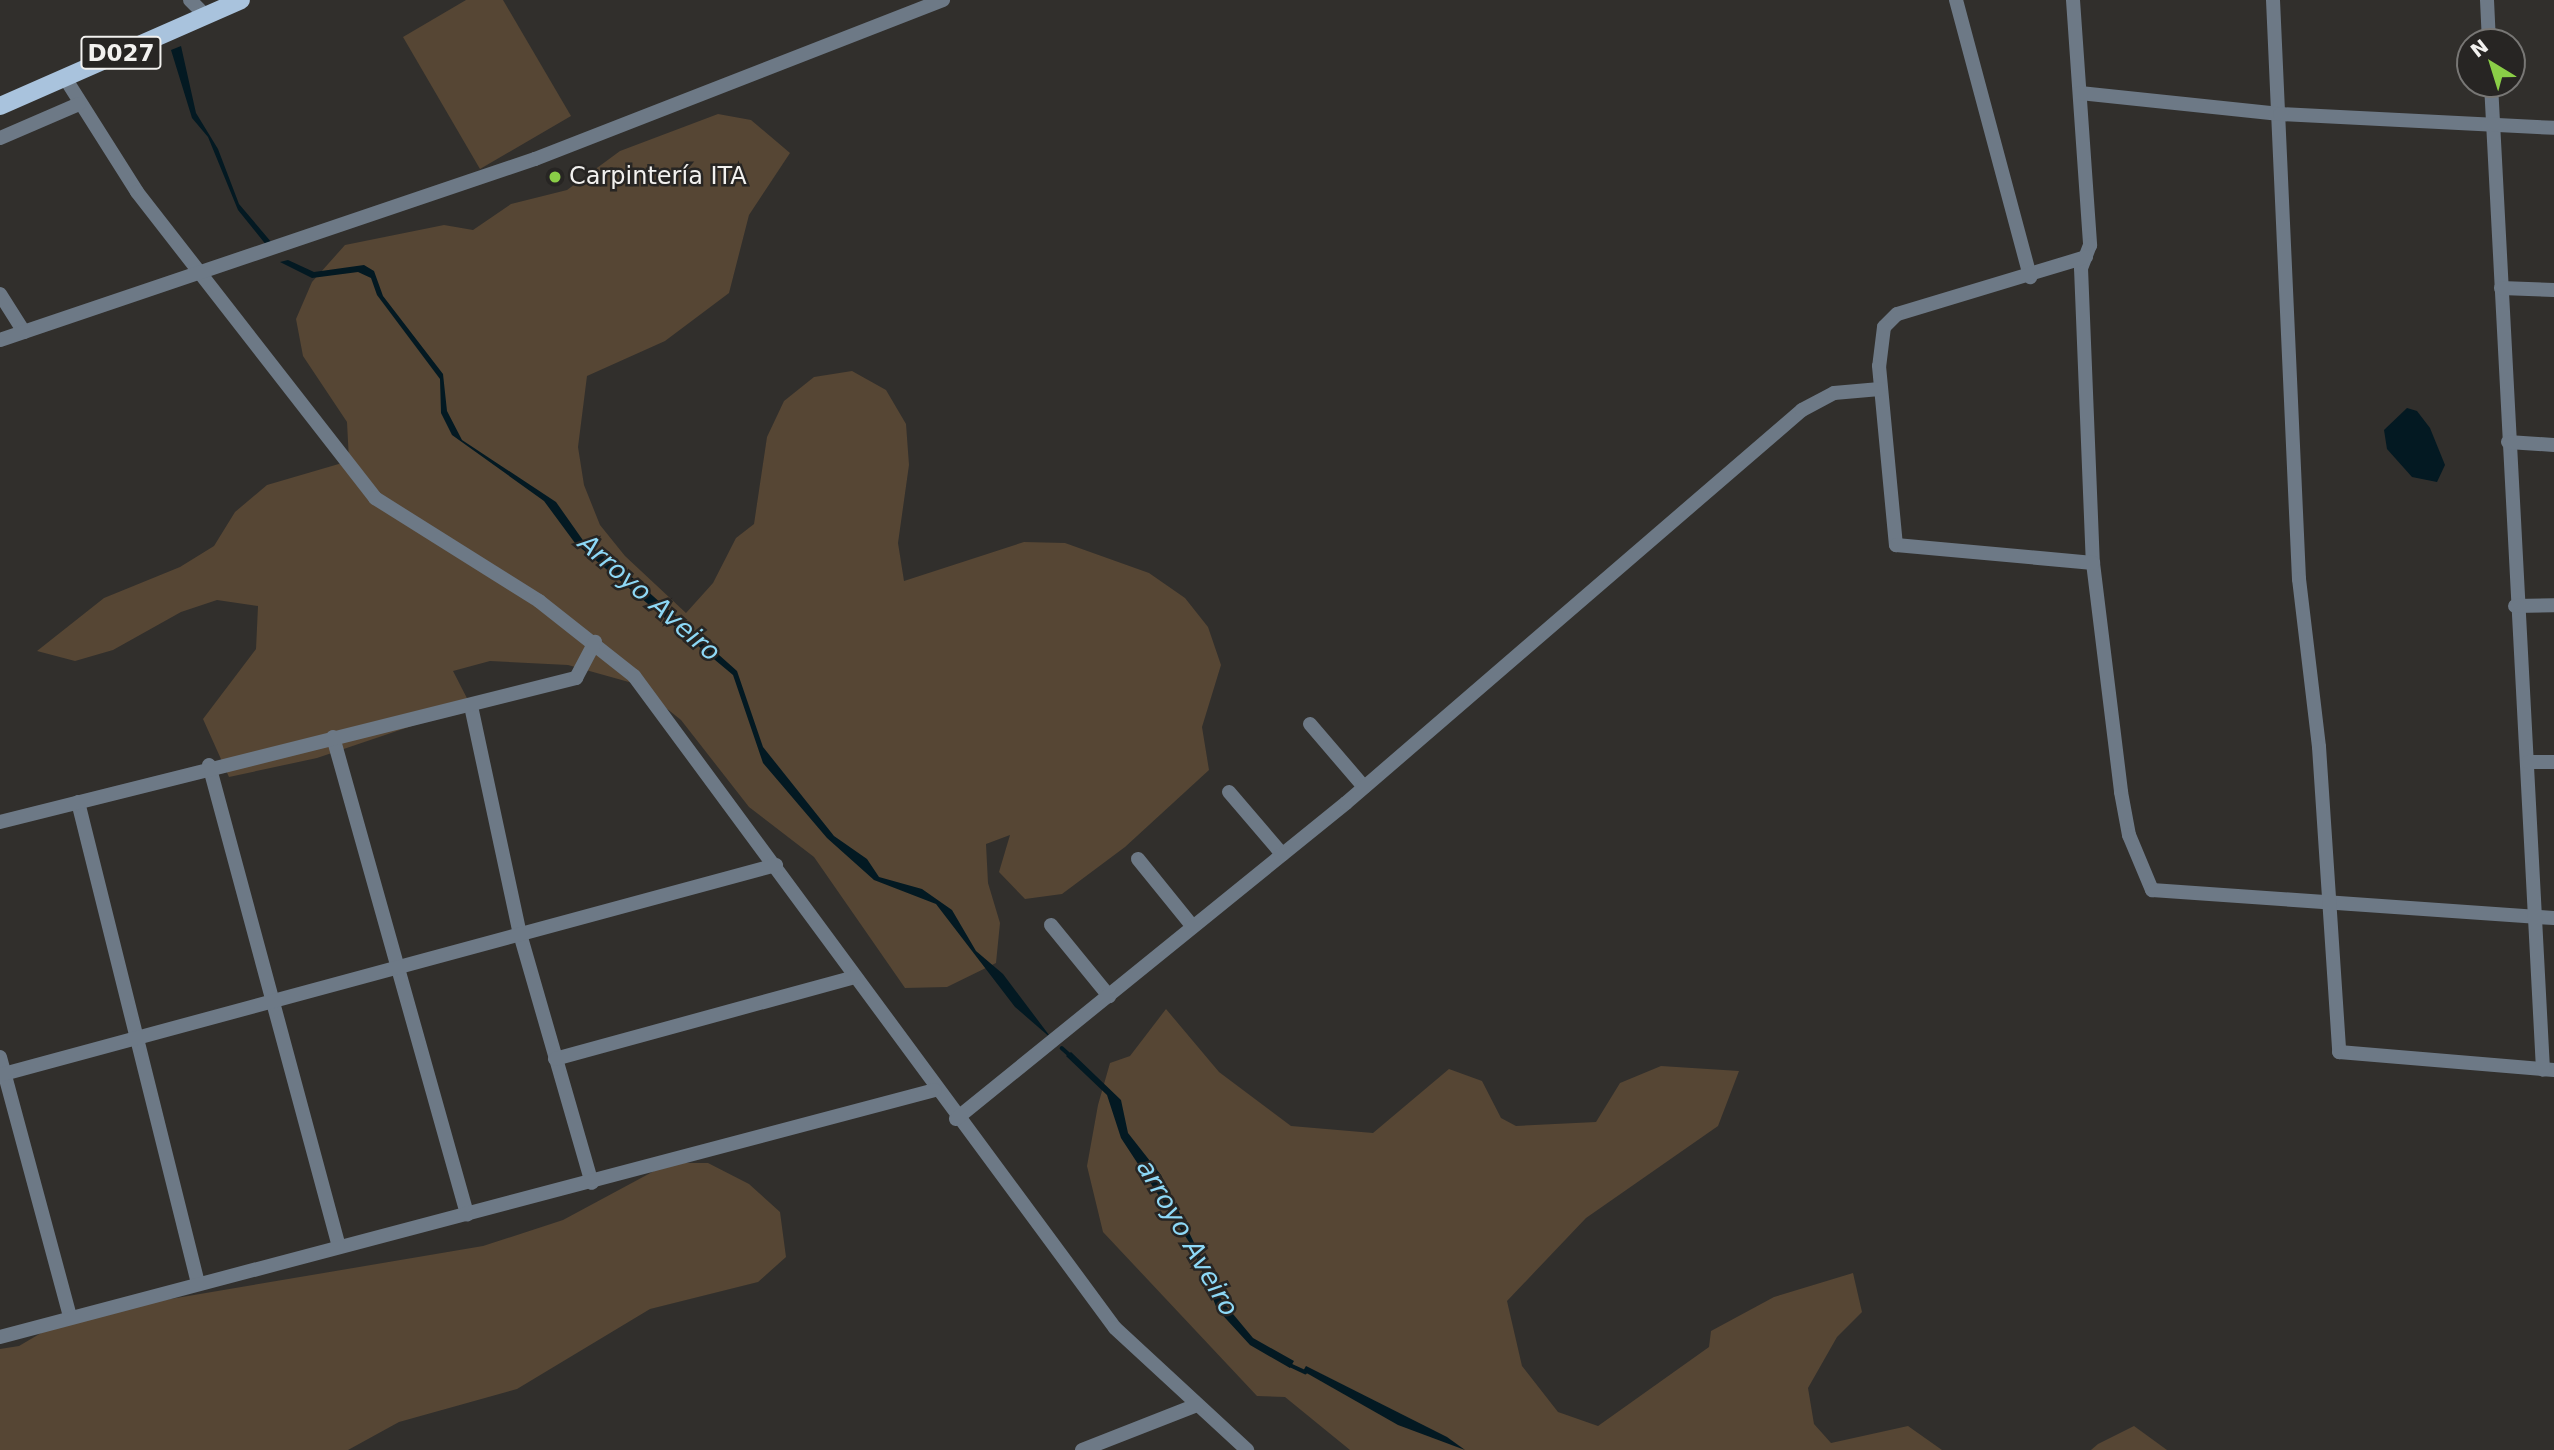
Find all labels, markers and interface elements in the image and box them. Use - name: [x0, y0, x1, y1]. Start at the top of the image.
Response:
- north arrow: [2456, 28, 2526, 98]
- road number: D027: [79, 34, 163, 72]
- text: N: [2466, 34, 2492, 62]
- place label: Carpintería ITA: [569, 163, 747, 191]
- marker: Carpintería ITA: [547, 169, 563, 185]
- water label: Arroyo Aveiro: [572, 528, 726, 668]
- water label: arroyo Aveiro: [1130, 1154, 1244, 1322]

